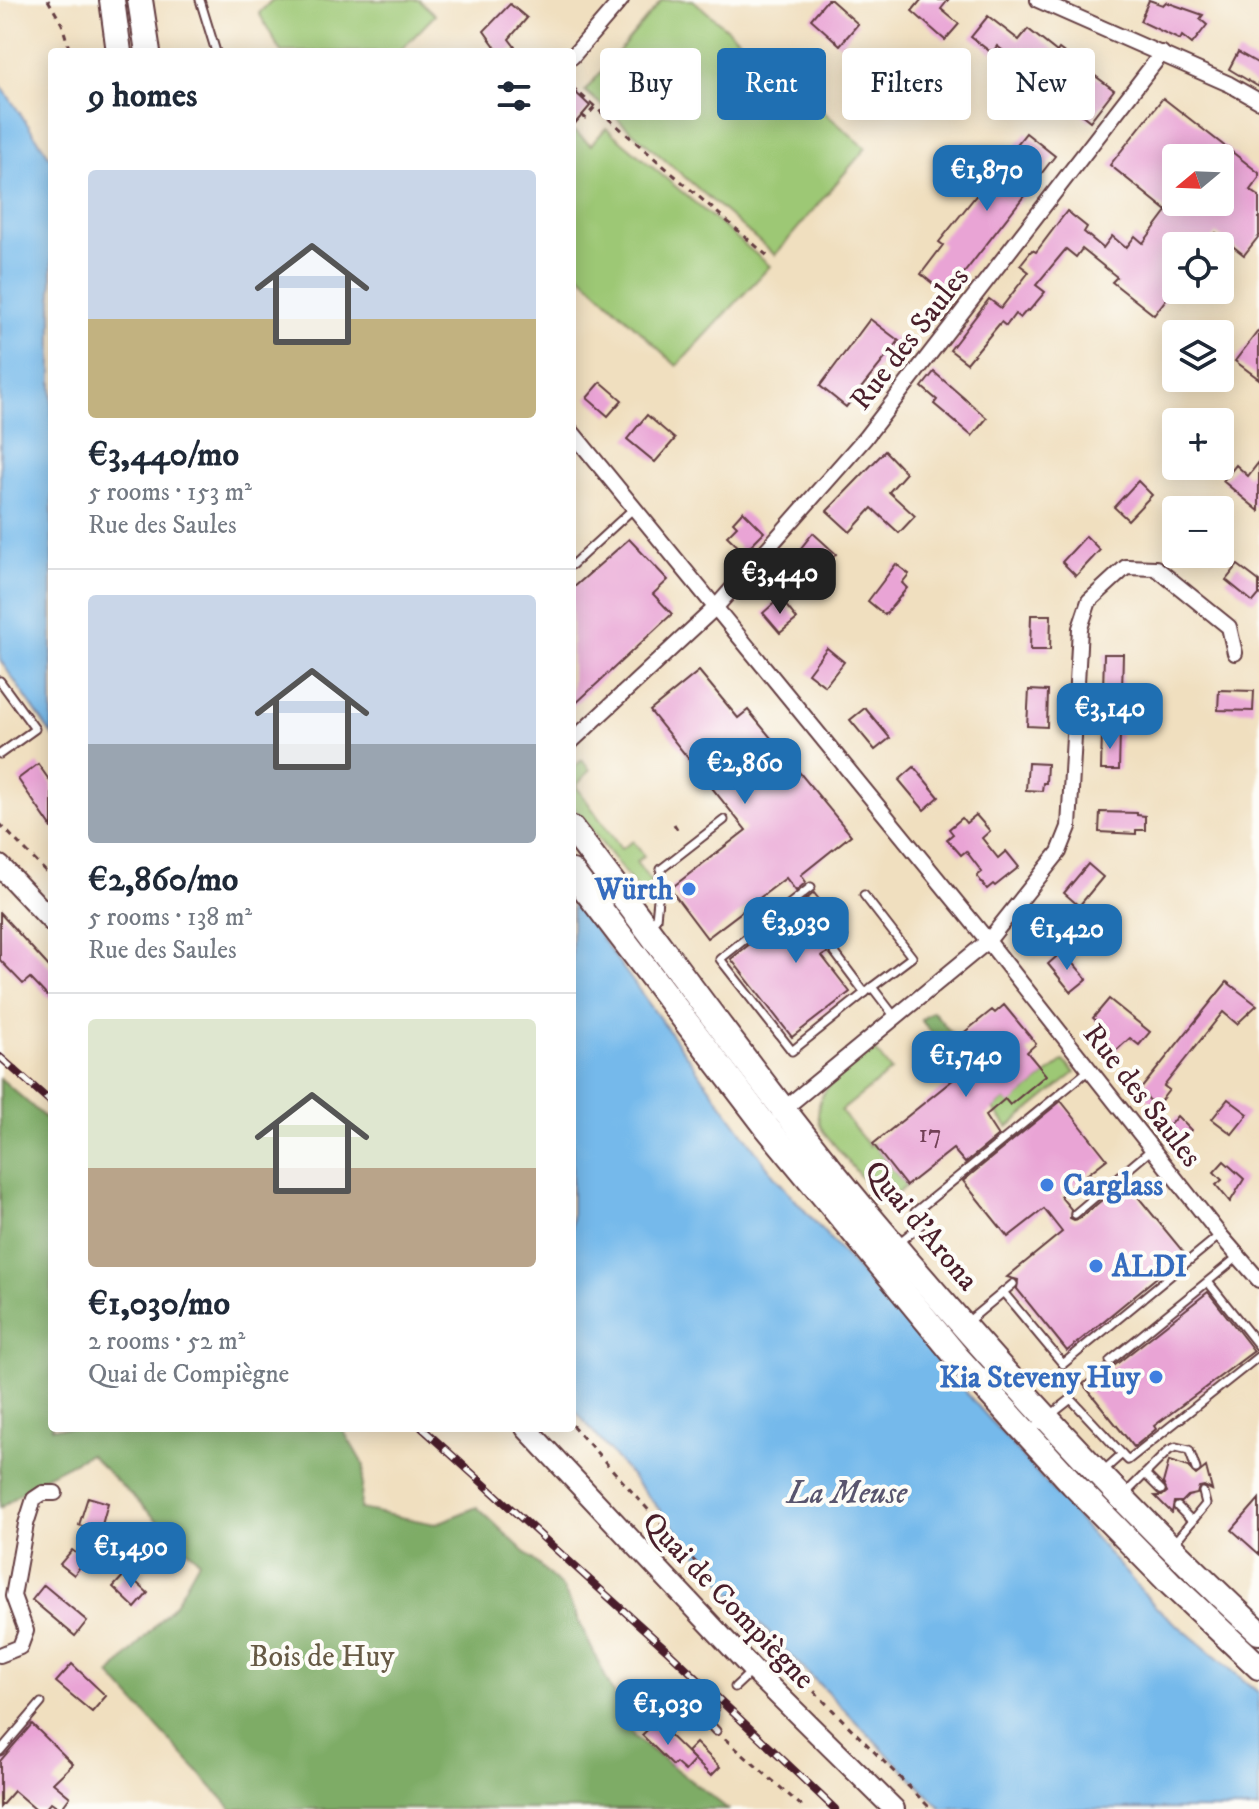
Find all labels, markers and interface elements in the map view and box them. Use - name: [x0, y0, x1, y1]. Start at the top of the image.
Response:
- chip: Buy: [600, 48, 701, 120]
- chip: Rent: [717, 48, 826, 120]
- chip: Filters: [842, 48, 971, 120]
- chip: New: [987, 48, 1095, 120]
- icon: filters: [492, 74, 536, 118]
- text: 9 homes: [88, 75, 197, 117]
- north arrow: [1162, 144, 1234, 216]
- map controls: [1162, 144, 1234, 568]
- pin: €1,870: [922, 145, 1052, 213]
- text: €1,870: [951, 154, 1023, 187]
- icon: home: [240, 222, 384, 366]
- button: locate: [1162, 232, 1234, 304]
- street label: Rue des Saules: [843, 260, 978, 418]
- button: layers: [1162, 320, 1234, 392]
- button: +: [1162, 408, 1234, 480]
- text: €3,440/mo: [88, 434, 239, 476]
- text: 5 rooms · 153 m²: [88, 476, 252, 509]
- button: −: [1162, 496, 1234, 568]
- text: Rue des Saules: [88, 509, 237, 542]
- pin: €3,440: [715, 548, 845, 616]
- text: €3,440: [742, 557, 818, 590]
- icon: home: [240, 647, 384, 791]
- pin: €3,140: [1045, 683, 1175, 751]
- text: €3,140: [1075, 692, 1145, 725]
- pin: €2,860: [680, 738, 810, 806]
- text: €2,860: [707, 747, 783, 780]
- text: €2,860/mo: [88, 859, 238, 901]
- place label: Würth: [594, 872, 673, 909]
- marker: Würth: [680, 880, 698, 898]
- pin: €3,930: [731, 897, 861, 965]
- text: 5 rooms · 138 m²: [88, 901, 252, 934]
- pin: €1,420: [1002, 904, 1132, 972]
- text: €3,930: [762, 906, 830, 939]
- text: €1,420: [1030, 913, 1104, 946]
- text: Rue des Saules: [88, 934, 237, 967]
- street label: Rue des Saules: [1074, 1017, 1209, 1175]
- pin: €1,740: [901, 1031, 1031, 1099]
- text: €1,740: [930, 1040, 1002, 1073]
- icon: home: [240, 1071, 384, 1215]
- house number: 17: [918, 1118, 942, 1151]
- street label: Quai d'Arona: [856, 1153, 986, 1299]
- place label: Carglass: [1063, 1168, 1163, 1205]
- marker: Carglass: [1038, 1176, 1056, 1194]
- place label: ALDI: [1111, 1249, 1187, 1286]
- marker: ALDI: [1087, 1257, 1105, 1275]
- text: €1,030/mo: [88, 1283, 230, 1325]
- text: 2 rooms · 52 m²: [88, 1325, 245, 1358]
- text: Quai de Compiègne: [88, 1358, 289, 1391]
- place label: Kia Steveny Huy: [939, 1360, 1141, 1397]
- marker: Kia Steveny Huy: [1147, 1368, 1165, 1386]
- water label: La Meuse: [785, 1474, 908, 1514]
- street label: Quai de Compiègne: [634, 1505, 822, 1697]
- pin: €1,490: [66, 1522, 196, 1590]
- text: €1,490: [94, 1531, 168, 1564]
- park label: Bois de Huy: [249, 1639, 395, 1676]
- pin: €1,030: [603, 1679, 733, 1747]
- text: €1,030: [633, 1688, 703, 1721]

